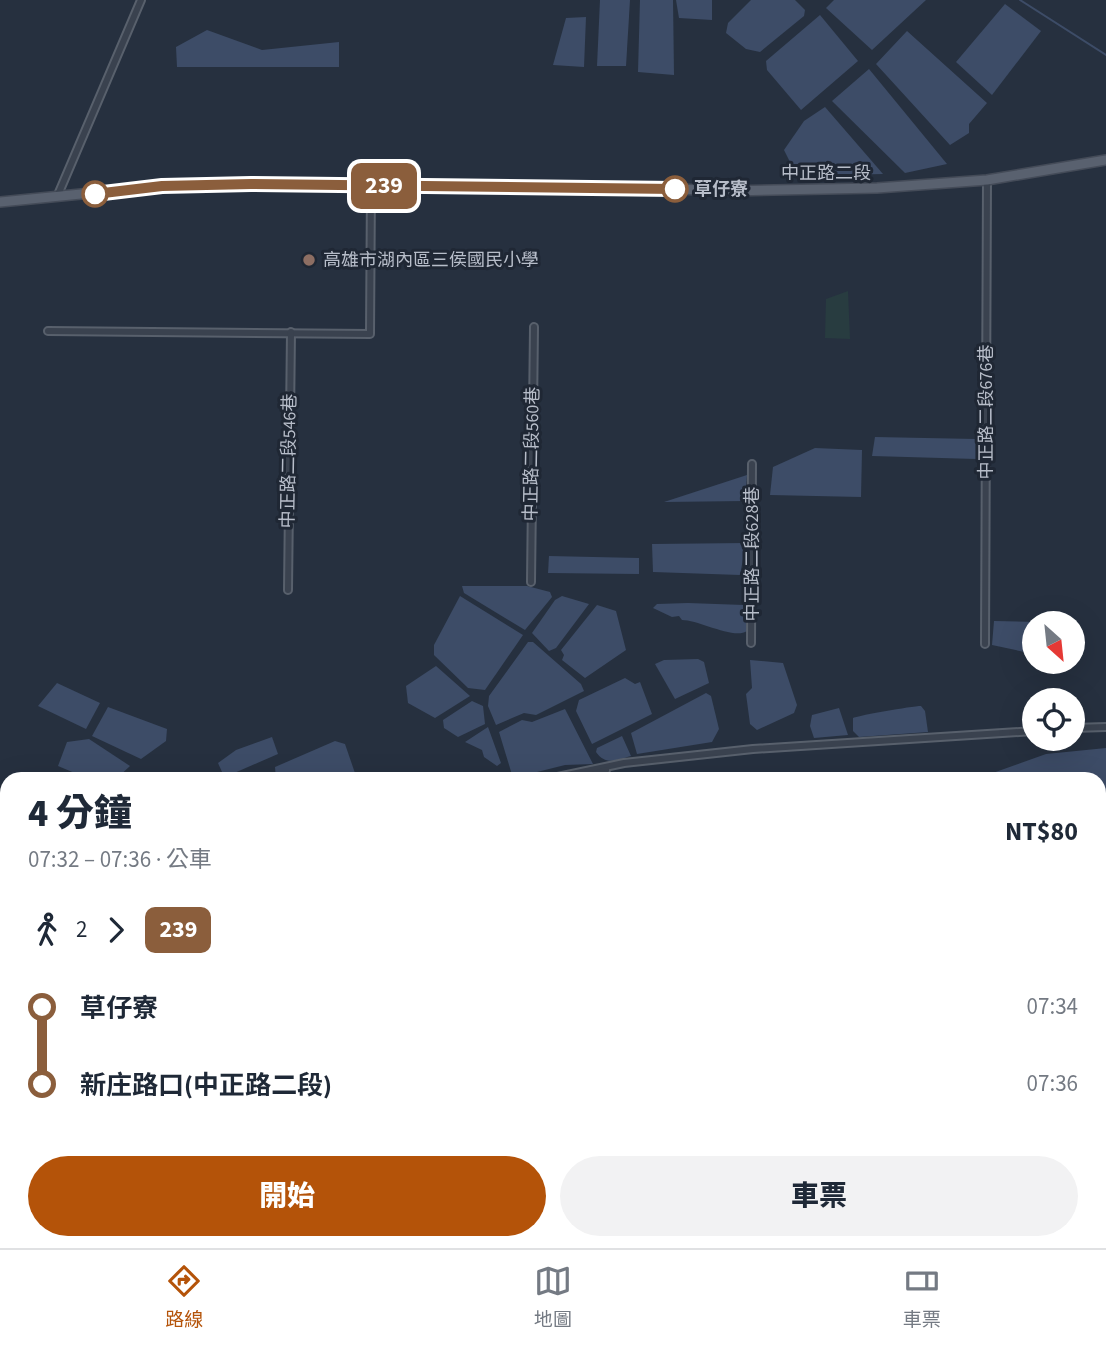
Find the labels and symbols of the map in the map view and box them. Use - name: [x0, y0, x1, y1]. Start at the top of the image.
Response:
- street label: 中正路二段: [781, 161, 871, 186]
- line badge: 239: [344, 163, 424, 209]
- marker: 草仔寮: [662, 176, 688, 202]
- place label: 草仔寮: [694, 177, 748, 202]
- unlabelled marker: [82, 181, 108, 207]
- place label: 高雄市湖內區三侯國民小學: [323, 248, 539, 273]
- marker: 高雄市湖內區三侯國民小學: [301, 252, 317, 268]
- street label: 中正路二段676巷: [974, 345, 999, 479]
- street label: 中正路二段560巷: [518, 386, 546, 522]
- street label: 中正路二段546巷: [275, 393, 303, 529]
- street label: 中正路二段628巷: [740, 487, 765, 621]
- north arrow: [1022, 611, 1085, 674]

